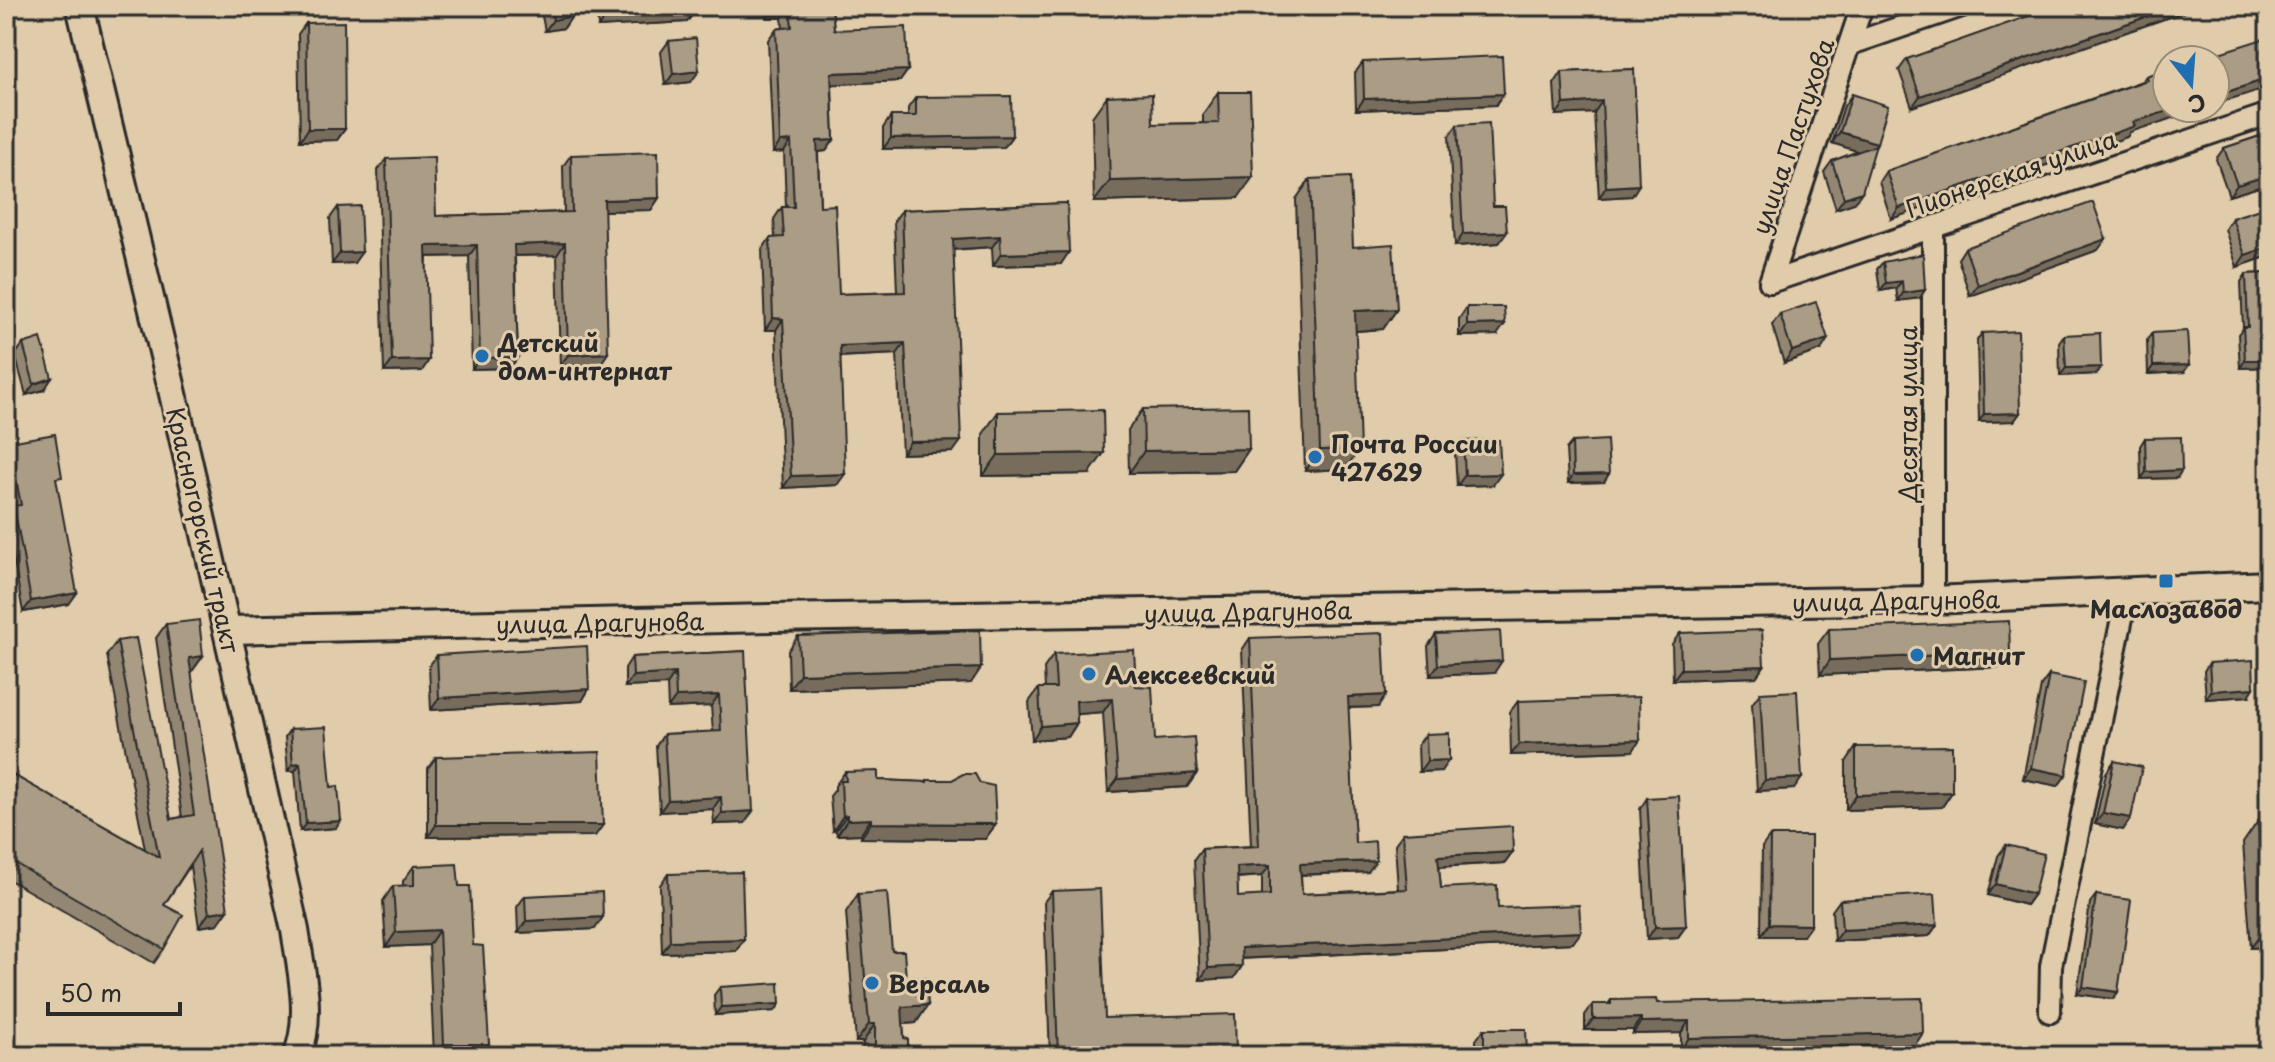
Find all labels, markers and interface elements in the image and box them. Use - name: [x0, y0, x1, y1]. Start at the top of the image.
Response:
- street label: улица Пастухова: [1742, 33, 1842, 239]
- north arrow: [2151, 44, 2231, 124]
- text: С: [2185, 86, 2210, 123]
- street label: Пионерская улица: [1901, 120, 2121, 226]
- place label: Детский дом-интернат: [497, 324, 673, 388]
- street label: Десятая улица: [1889, 326, 1925, 503]
- marker: Детский дом-интернат: [473, 347, 491, 365]
- street label: Красногорский тракт: [158, 404, 250, 657]
- place label: Почта России 427629: [1331, 425, 1498, 489]
- marker: Почта России 427629: [1306, 448, 1324, 466]
- marker: Маслозавод: [2157, 572, 2175, 590]
- street label: улица Драгунова: [1792, 580, 2000, 620]
- place label: Маслозавод: [2090, 590, 2242, 626]
- street label: улица Драгунова: [1144, 591, 1352, 631]
- street label: улица Драгунова: [496, 602, 704, 642]
- place label: Магнит: [1933, 637, 2026, 673]
- marker: Магнит: [1908, 646, 1926, 664]
- place label: Алексеевский: [1105, 656, 1276, 692]
- marker: Алексеевский: [1080, 665, 1098, 683]
- place label: Версаль: [888, 965, 990, 1001]
- scale bar: [48, 966, 180, 1016]
- text: 50 m: [60, 974, 122, 1010]
- marker: Версаль: [863, 974, 881, 992]

